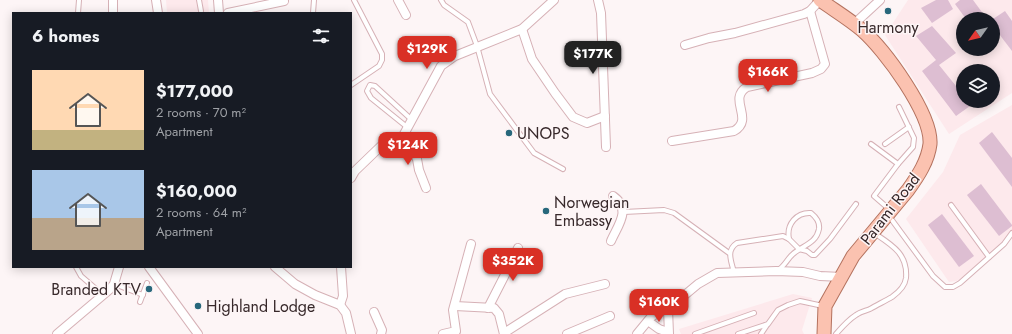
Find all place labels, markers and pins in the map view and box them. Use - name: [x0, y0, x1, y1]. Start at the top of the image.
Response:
- marker: Harmony: [883, 6, 893, 16]
- place label: Harmony: [857, 16, 920, 39]
- pin: $129K: [399, 36, 455, 70]
- pin: $177K: [565, 41, 621, 75]
- pin: $166K: [740, 59, 796, 93]
- place label: UNOPS: [517, 122, 570, 145]
- marker: UNOPS: [504, 128, 514, 138]
- pin: $124K: [380, 132, 436, 166]
- place label: Norwegian Embassy: [554, 191, 629, 232]
- marker: Norwegian Embassy: [541, 206, 551, 216]
- pin: $352K: [485, 248, 541, 282]
- place label: Branded KTV: [51, 278, 141, 301]
- marker: Branded KTV: [144, 284, 154, 294]
- pin: $160K: [631, 289, 687, 323]
- place label: Highland Lodge: [206, 295, 315, 318]
- marker: Highland Lodge: [193, 301, 203, 311]

